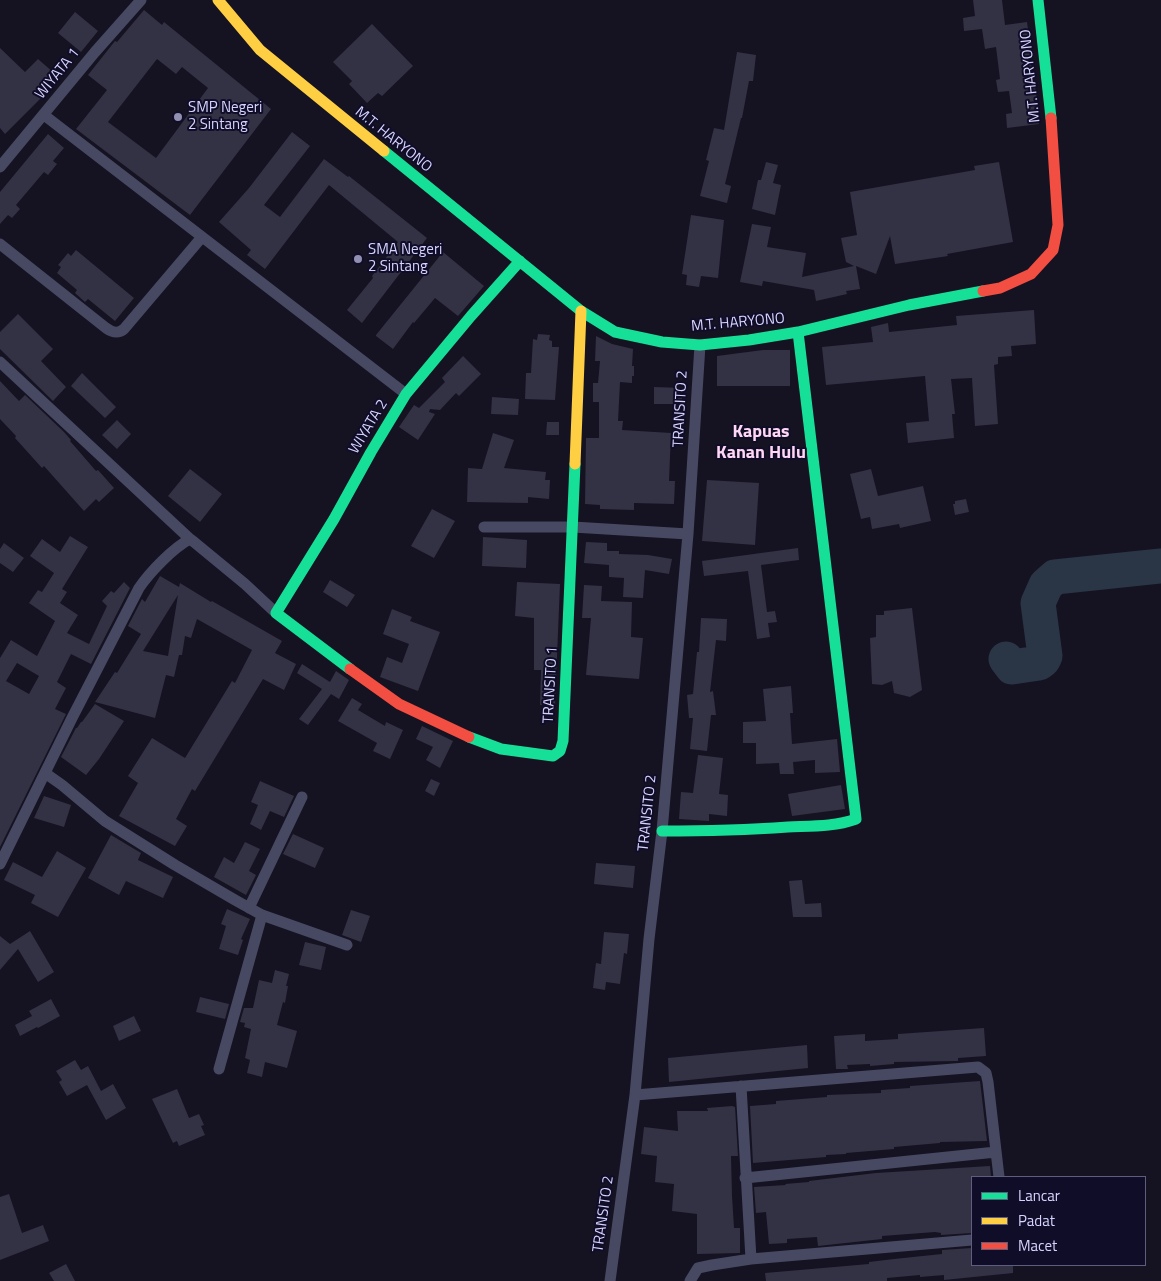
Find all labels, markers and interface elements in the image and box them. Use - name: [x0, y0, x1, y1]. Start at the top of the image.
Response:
- street label: M.T. HARYONO: [1017, 28, 1045, 124]
- street label: WIYATA 1: [32, 45, 84, 103]
- place label: SMP Negeri 2 Sintang: [188, 99, 262, 134]
- street label: M.T. HARYONO: [351, 103, 435, 177]
- marker: SMP Negeri 2 Sintang: [172, 111, 184, 123]
- place label: SMA Negeri 2 Sintang: [368, 241, 442, 276]
- marker: SMA Negeri 2 Sintang: [352, 253, 364, 265]
- street label: M.T. HARYONO: [690, 310, 786, 336]
- street label: TRANSITO 2: [670, 370, 692, 448]
- street label: WIYATA 2: [346, 396, 392, 458]
- district label: Kapuas Kanan Hulu: [716, 422, 806, 464]
- street label: TRANSITO 1: [540, 646, 562, 724]
- street label: TRANSITO 2: [635, 774, 661, 852]
- street label: TRANSITO 2: [590, 1175, 618, 1253]
- legend: [971, 1176, 1146, 1266]
- text: Lancar: [1018, 1184, 1060, 1207]
- text: Padat: [1018, 1209, 1055, 1232]
- text: Macet: [1018, 1234, 1057, 1257]

